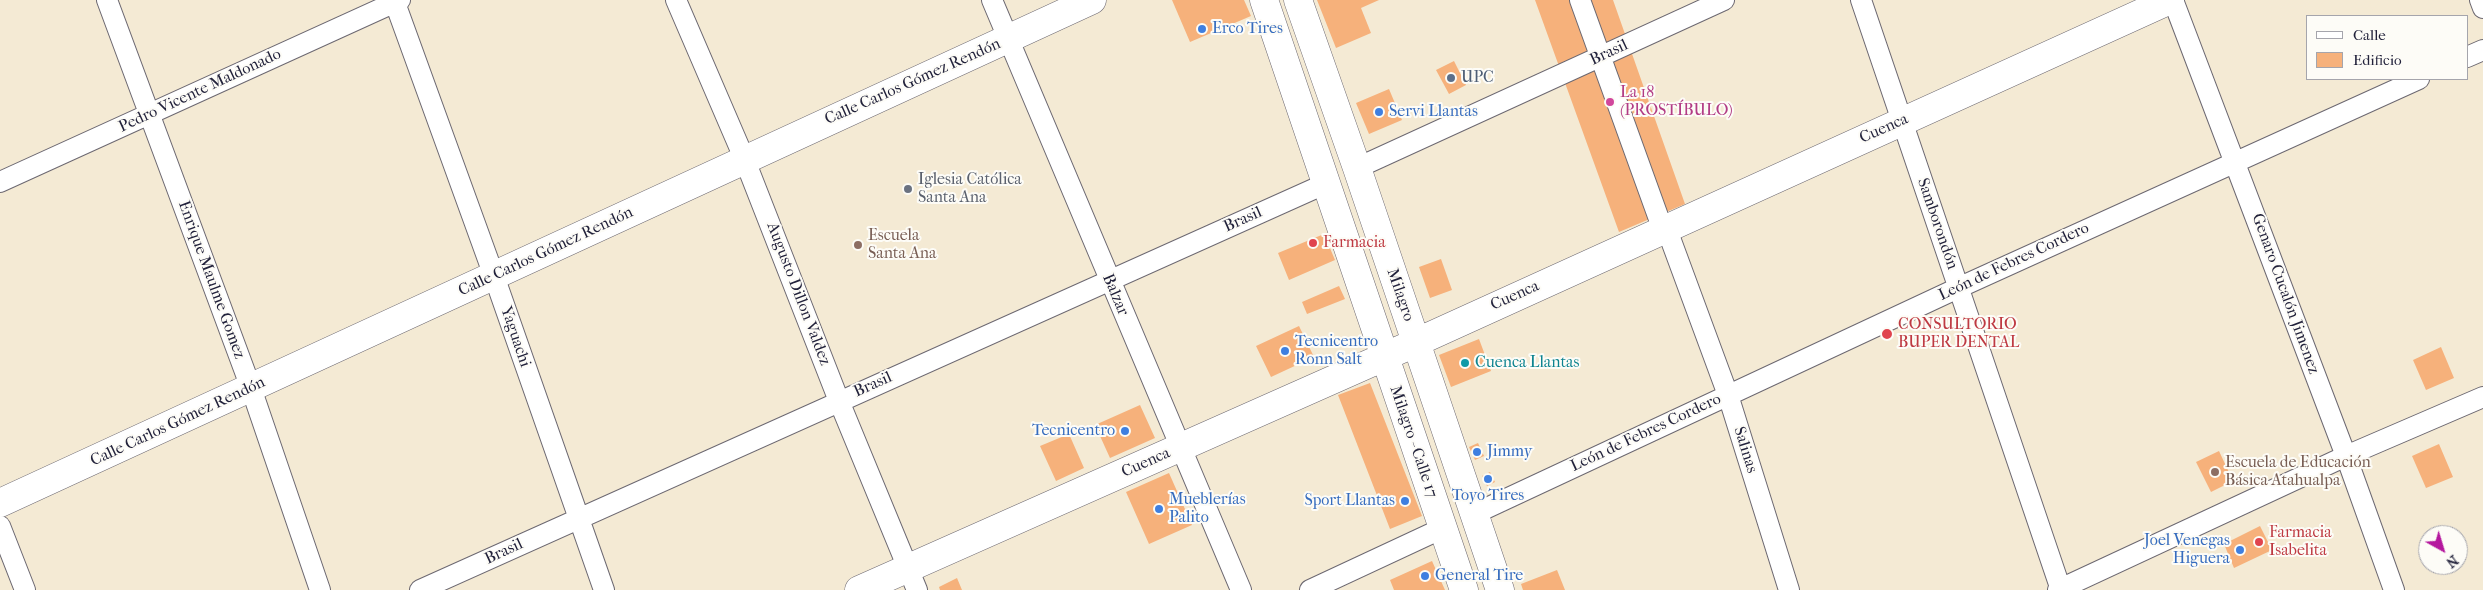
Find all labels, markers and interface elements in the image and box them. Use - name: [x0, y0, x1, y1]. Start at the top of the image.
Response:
- legend: [2306, 15, 2468, 80]
- place label: Erco Tires: [1212, 19, 1283, 39]
- marker: Erco Tires: [1196, 23, 1208, 35]
- text: Calle: [2353, 26, 2386, 44]
- street label: Calle Carlos Gómez Rendón: [822, 35, 1004, 129]
- street label: Brasil: [1587, 36, 1631, 70]
- street label: Pedro Vicente Maldonado: [116, 45, 284, 137]
- text: Edificio: [2353, 51, 2402, 69]
- place label: UPC: [1461, 68, 1494, 88]
- marker: UPC: [1445, 72, 1457, 84]
- place label: La 18 (PROSTÍBULO): [1620, 83, 1733, 121]
- marker: La 18 (PROSTÍBULO): [1604, 96, 1616, 108]
- place label: Servi Llantas: [1389, 102, 1478, 122]
- marker: Servi Llantas: [1373, 106, 1385, 118]
- street label: Cuenca: [1857, 110, 1911, 148]
- place label: Iglesia Católica Santa Ana: [918, 170, 1022, 208]
- street label: Samborondón: [1912, 176, 1962, 272]
- marker: Iglesia Católica Santa Ana: [902, 183, 914, 195]
- street label: Enrique Maulme Gomez: [173, 198, 249, 362]
- street label: Calle Carlos Gómez Rendón: [456, 203, 636, 301]
- street label: Brasil: [1221, 203, 1265, 237]
- street label: Genaro Cucalón Jimenez: [2247, 211, 2323, 377]
- street label: León de Febres Cordero: [1936, 219, 2092, 305]
- street label: Augusto Dillon Valdez: [762, 220, 834, 368]
- place label: Escuela Santa Ana: [868, 226, 936, 264]
- place label: Farmacia: [1323, 233, 1386, 253]
- marker: Farmacia: [1307, 237, 1319, 249]
- marker: Escuela Santa Ana: [852, 239, 864, 251]
- street label: Milagro: [1382, 266, 1418, 324]
- street label: Balzar: [1098, 271, 1132, 319]
- street label: Cuenca: [1488, 277, 1542, 315]
- street label: Yaguachi: [496, 304, 534, 370]
- place label: CONSULTORIO BUPER DENTAL: [1898, 315, 2019, 353]
- marker: CONSULTORIO BUPER DENTAL: [1880, 327, 1894, 341]
- place label: Tecnicentro Ronn Salt: [1295, 332, 1378, 370]
- marker: Tecnicentro Ronn Salt: [1279, 345, 1291, 357]
- place label: Cuenca Llantas: [1475, 353, 1579, 373]
- marker: Cuenca Llantas: [1459, 357, 1471, 369]
- street label: Brasil: [851, 368, 895, 402]
- street label: Calle Carlos Gómez Rendón: [88, 373, 268, 471]
- street label: Milagro - Calle 17: [1385, 383, 1441, 501]
- street label: León de Febres Cordero: [1568, 390, 1724, 476]
- place label: Tecnicentro: [1032, 421, 1115, 441]
- marker: Tecnicentro: [1119, 425, 1131, 437]
- street label: Salinas: [1729, 425, 1761, 475]
- place label: Jimmy: [1487, 442, 1532, 462]
- street label: Cuenca: [1119, 444, 1173, 482]
- marker: Jimmy: [1471, 446, 1483, 458]
- place label: Escuela de Educación Básica Atahualpa: [2225, 453, 2371, 491]
- marker: Escuela de Educación Básica Atahualpa: [2209, 466, 2221, 478]
- marker: Toyo Tires: [1482, 473, 1494, 485]
- place label: Toyo Tires: [1452, 486, 1524, 506]
- place label: Mueblerías Palito: [1169, 490, 1246, 528]
- place label: Sport Llantas: [1304, 491, 1395, 511]
- marker: Sport Llantas: [1399, 495, 1411, 507]
- marker: Mueblerías Palito: [1153, 503, 1165, 515]
- place label: Farmacia Isabelita: [2269, 523, 2332, 561]
- north arrow: [2418, 525, 2468, 575]
- place label: Joel Venegas Higuera: [2144, 531, 2230, 569]
- street label: Brasil: [482, 535, 526, 569]
- marker: Farmacia Isabelita: [2253, 536, 2265, 548]
- marker: Joel Venegas Higuera: [2234, 544, 2246, 556]
- text: N: [2443, 551, 2462, 571]
- place label: General Tire: [1435, 566, 1523, 586]
- marker: General Tire: [1419, 570, 1431, 582]

